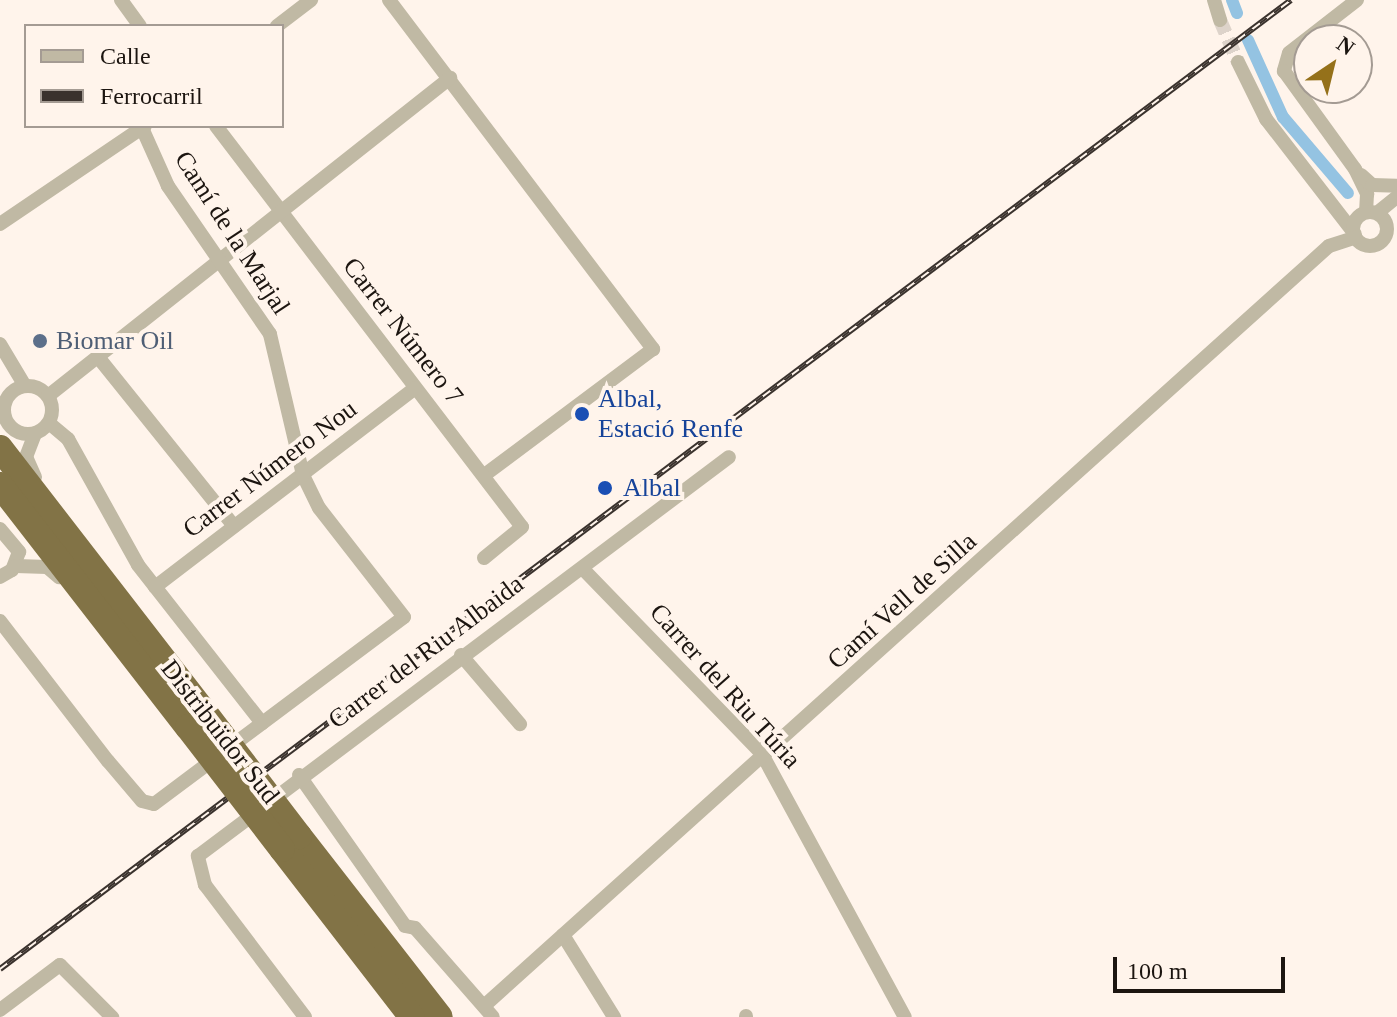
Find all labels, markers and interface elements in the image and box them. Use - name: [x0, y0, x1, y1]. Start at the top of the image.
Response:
- legend: [24, 24, 284, 128]
- north arrow: [1293, 24, 1373, 104]
- text: N: [1332, 31, 1360, 60]
- text: Calle: [100, 43, 151, 69]
- text: Ferrocarril: [100, 83, 203, 109]
- street label: Camí de la Marjal: [168, 145, 296, 321]
- street label: Carrer Número 7: [336, 251, 470, 411]
- place label: Biomar Oil: [56, 325, 174, 357]
- marker: Biomar Oil: [31, 332, 49, 350]
- place label: Albal, Estació Renfe: [598, 383, 743, 444]
- street label: Carrer Número Nou: [177, 394, 363, 544]
- marker: Albal, Estació Renfe: [573, 405, 591, 423]
- place label: Albal: [623, 472, 681, 504]
- marker: Albal: [594, 477, 616, 499]
- street label: Camí Vell de Silla: [821, 526, 983, 676]
- street label: Carrer del Riu Albaida: [322, 568, 530, 736]
- street label: Carrer del Riu Túria: [643, 597, 807, 775]
- street label: Distribuïdor Sud: [154, 654, 286, 810]
- scale bar: [1117, 941, 1289, 991]
- text: 100 m: [1127, 958, 1188, 984]

